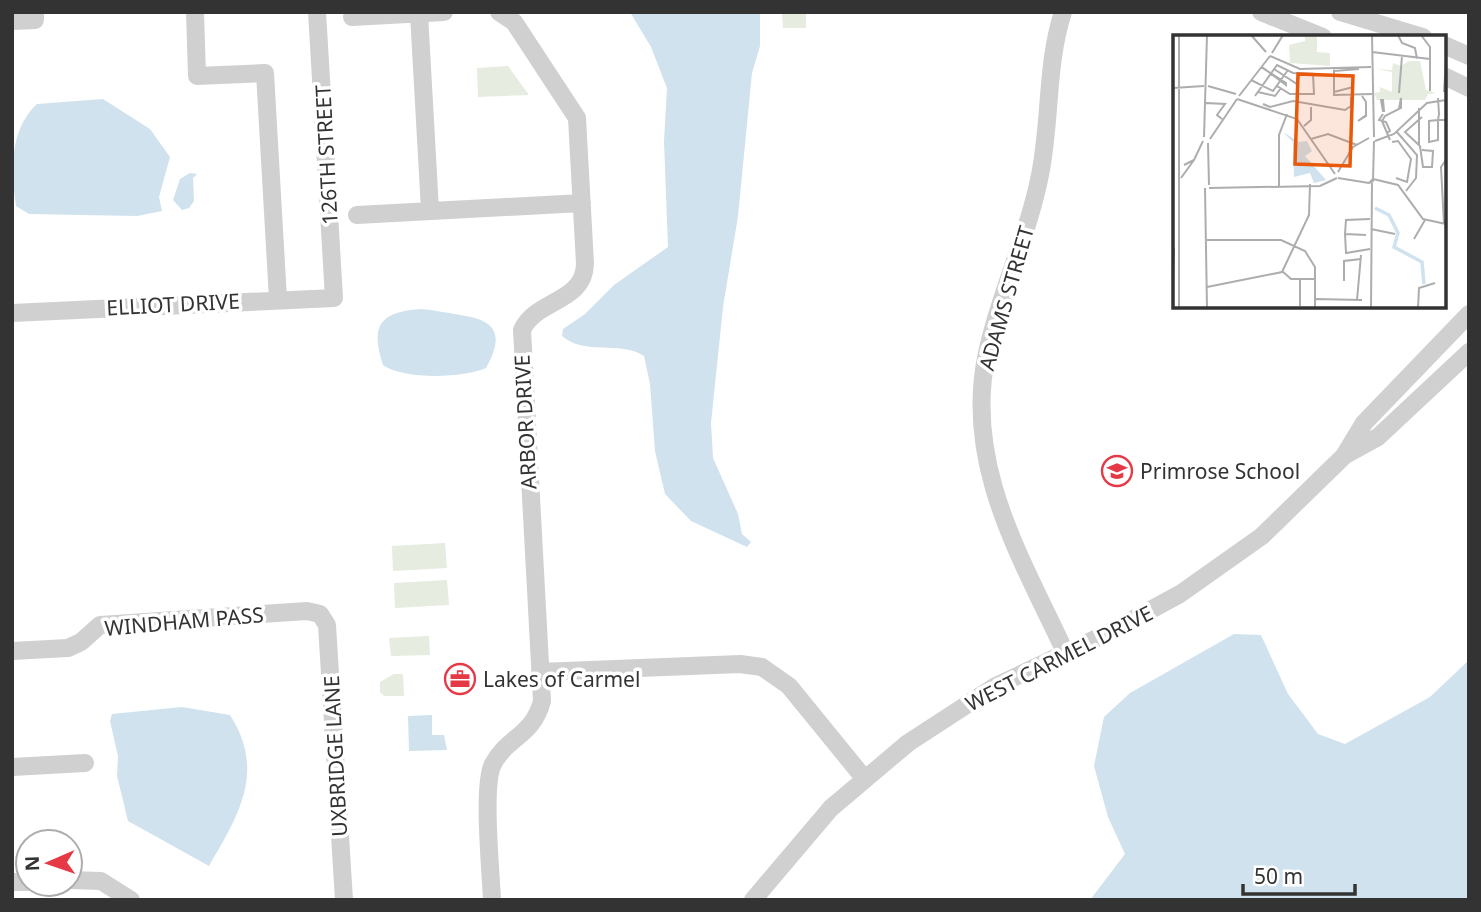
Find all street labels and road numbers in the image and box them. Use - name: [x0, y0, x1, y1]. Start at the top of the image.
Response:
- street label: 126TH STREET: [308, 84, 344, 226]
- street label: ADAMS STREET: [972, 222, 1040, 374]
- street label: ELLIOT DRIVE: [106, 287, 240, 321]
- street label: ARBOR DRIVE: [507, 354, 543, 490]
- street label: WEST CARMEL DRIVE: [961, 599, 1157, 717]
- street label: WINDHAM PASS: [103, 600, 265, 642]
- street label: UXBRIDGE LANE: [317, 675, 353, 837]

